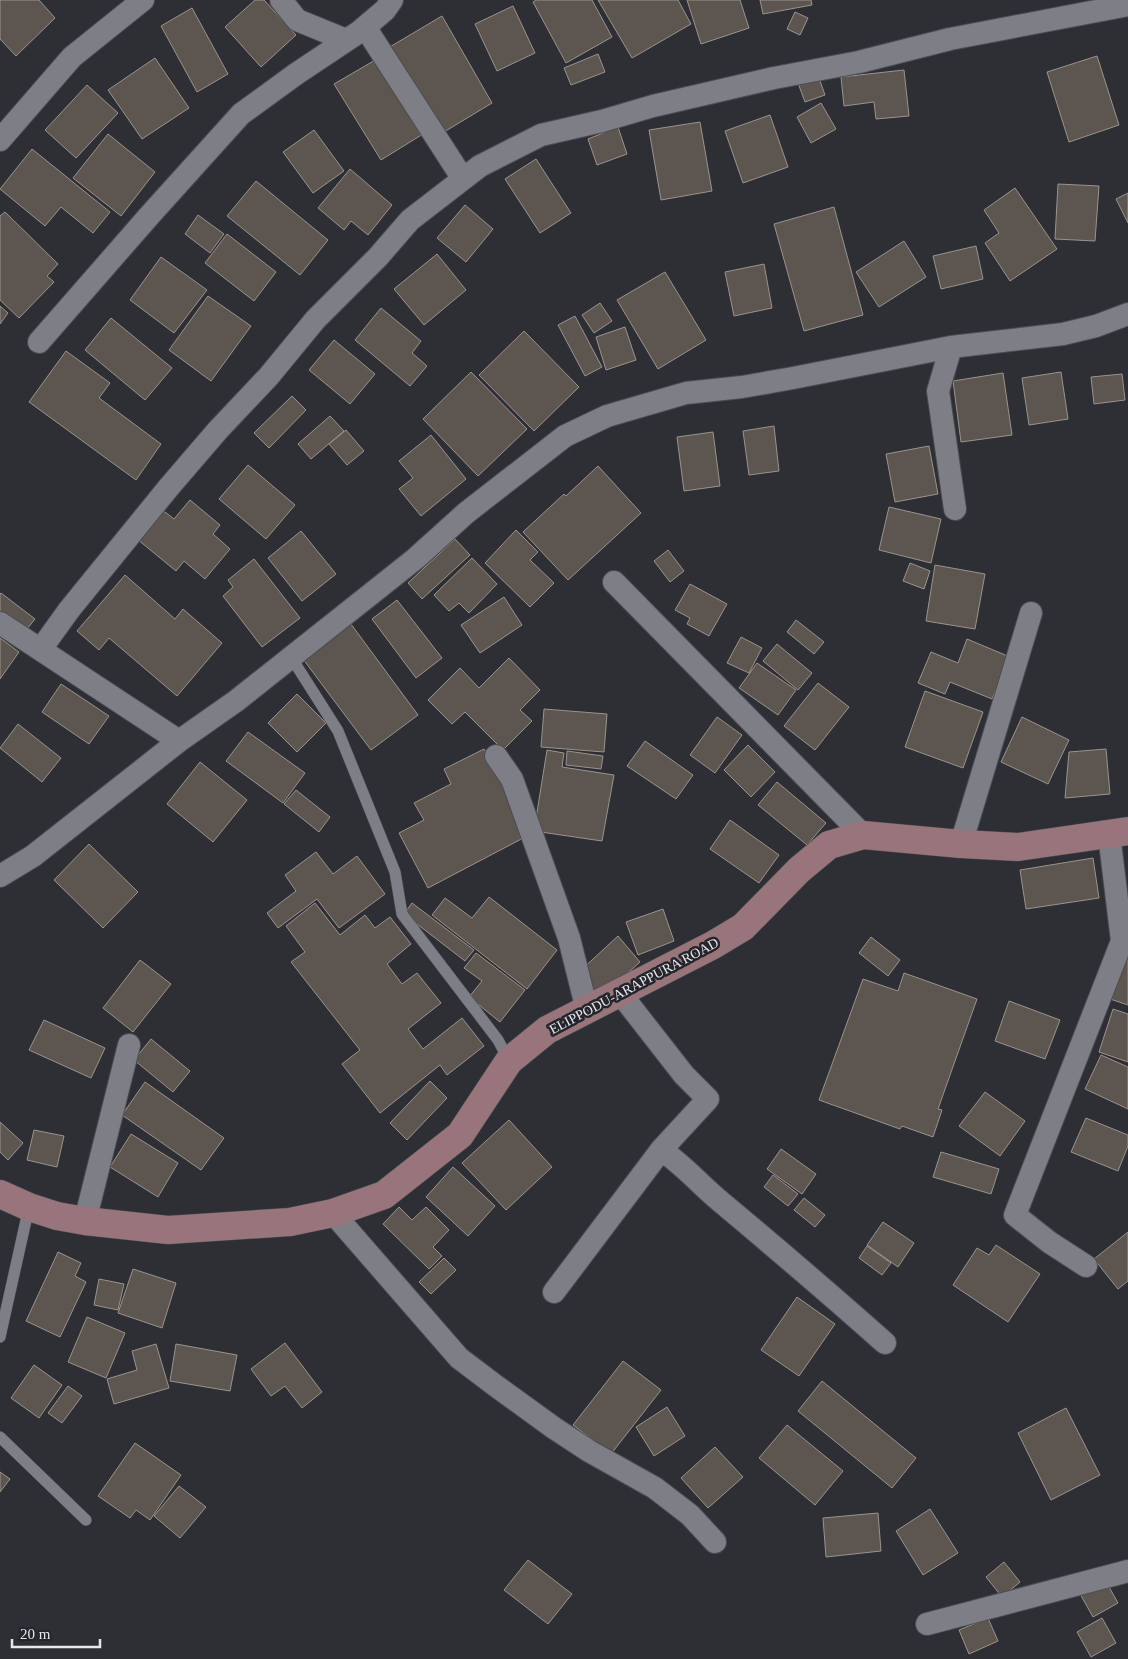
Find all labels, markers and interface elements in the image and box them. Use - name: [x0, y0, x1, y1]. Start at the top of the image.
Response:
- street label: ELIPPODU-ARAPPURA ROAD: [547, 935, 721, 1037]
- scale bar: [12, 1616, 100, 1648]
- text: 20 m: [20, 1626, 51, 1642]

